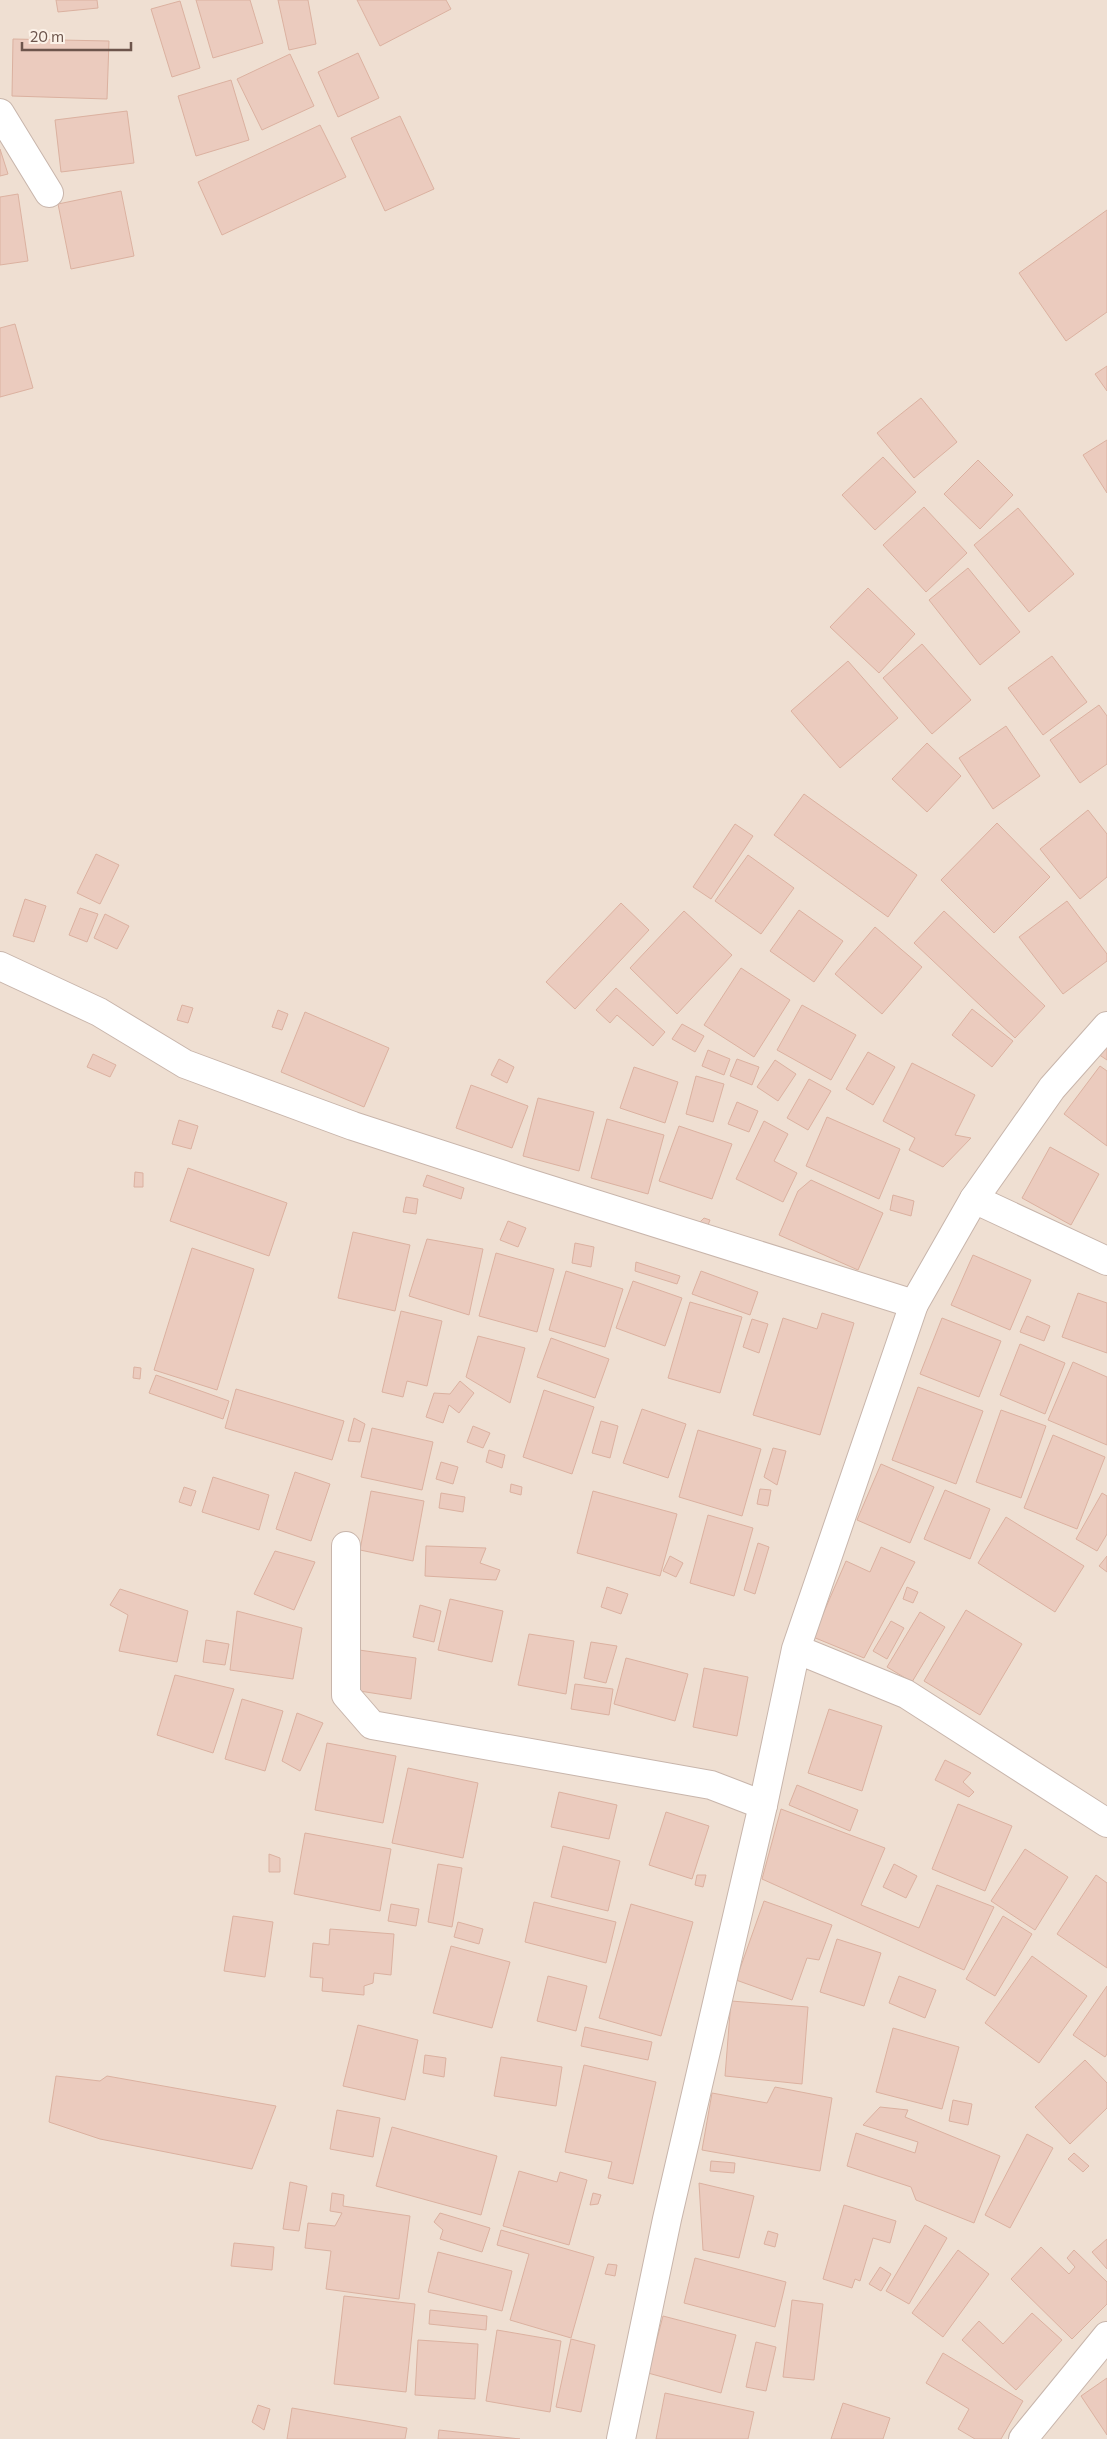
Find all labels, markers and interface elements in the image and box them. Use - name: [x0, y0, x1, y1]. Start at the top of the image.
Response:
- scale bar: [22, 20, 131, 52]
- text: 20 m: [30, 27, 64, 45]

